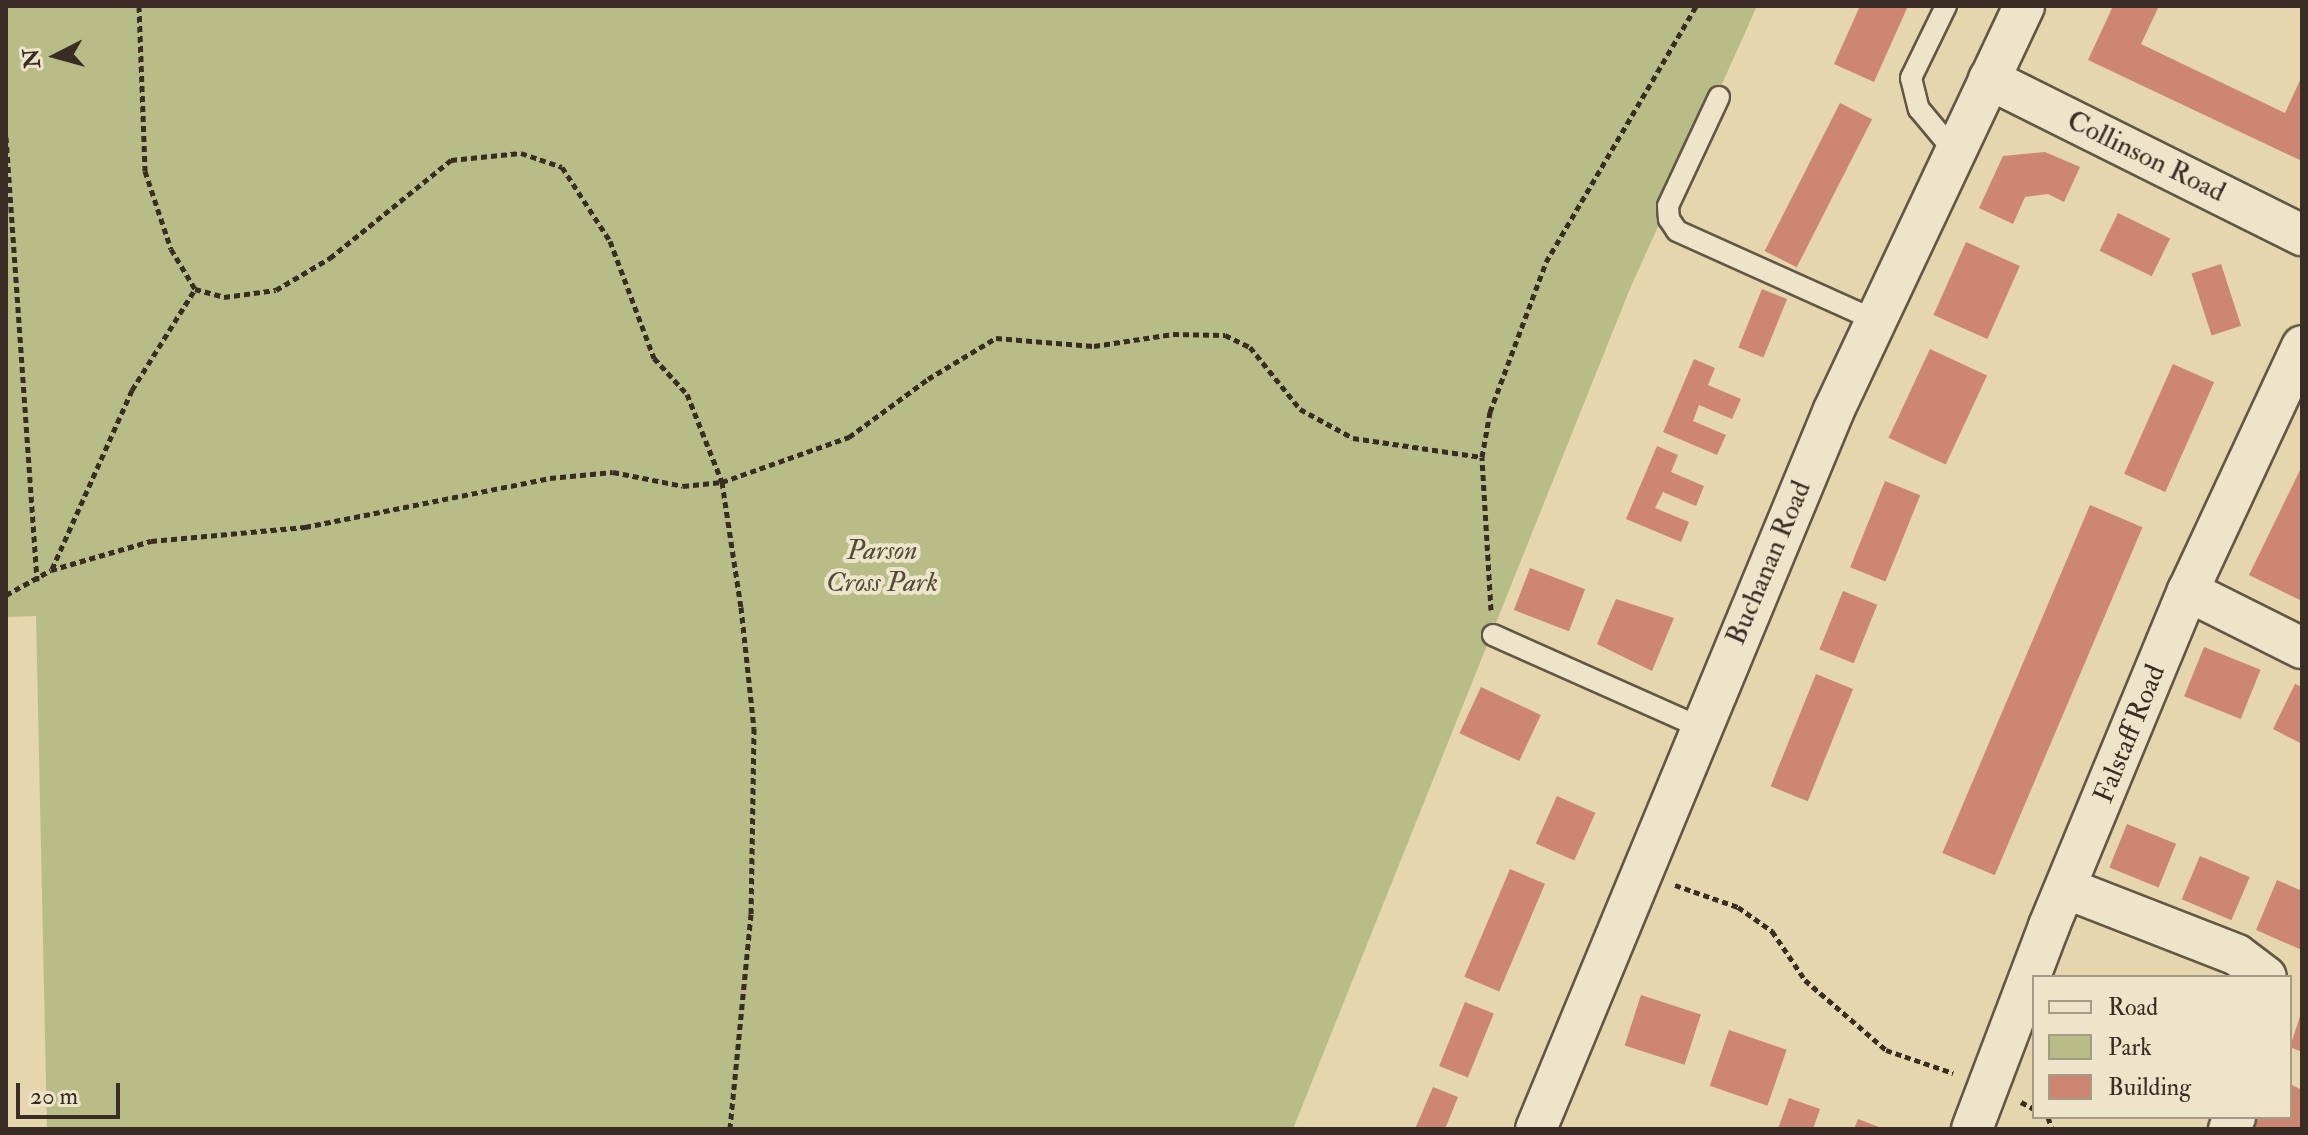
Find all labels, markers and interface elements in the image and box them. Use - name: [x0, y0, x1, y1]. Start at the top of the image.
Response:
- north arrow: [16, 16, 96, 96]
- text: N: [17, 47, 47, 70]
- street label: Collinson Road: [2061, 104, 2231, 210]
- street label: Buchanan Road: [1719, 476, 1819, 650]
- park label: Parson Cross Park: [826, 534, 938, 600]
- street label: Falstaff Road: [2087, 660, 2173, 808]
- legend: [2032, 975, 2292, 1119]
- text: Road: [2108, 992, 2158, 1023]
- text: Park: [2108, 1032, 2152, 1063]
- scale bar: [20, 1067, 124, 1117]
- text: Building: [2108, 1072, 2191, 1103]
- text: 20 m: [30, 1081, 78, 1112]

